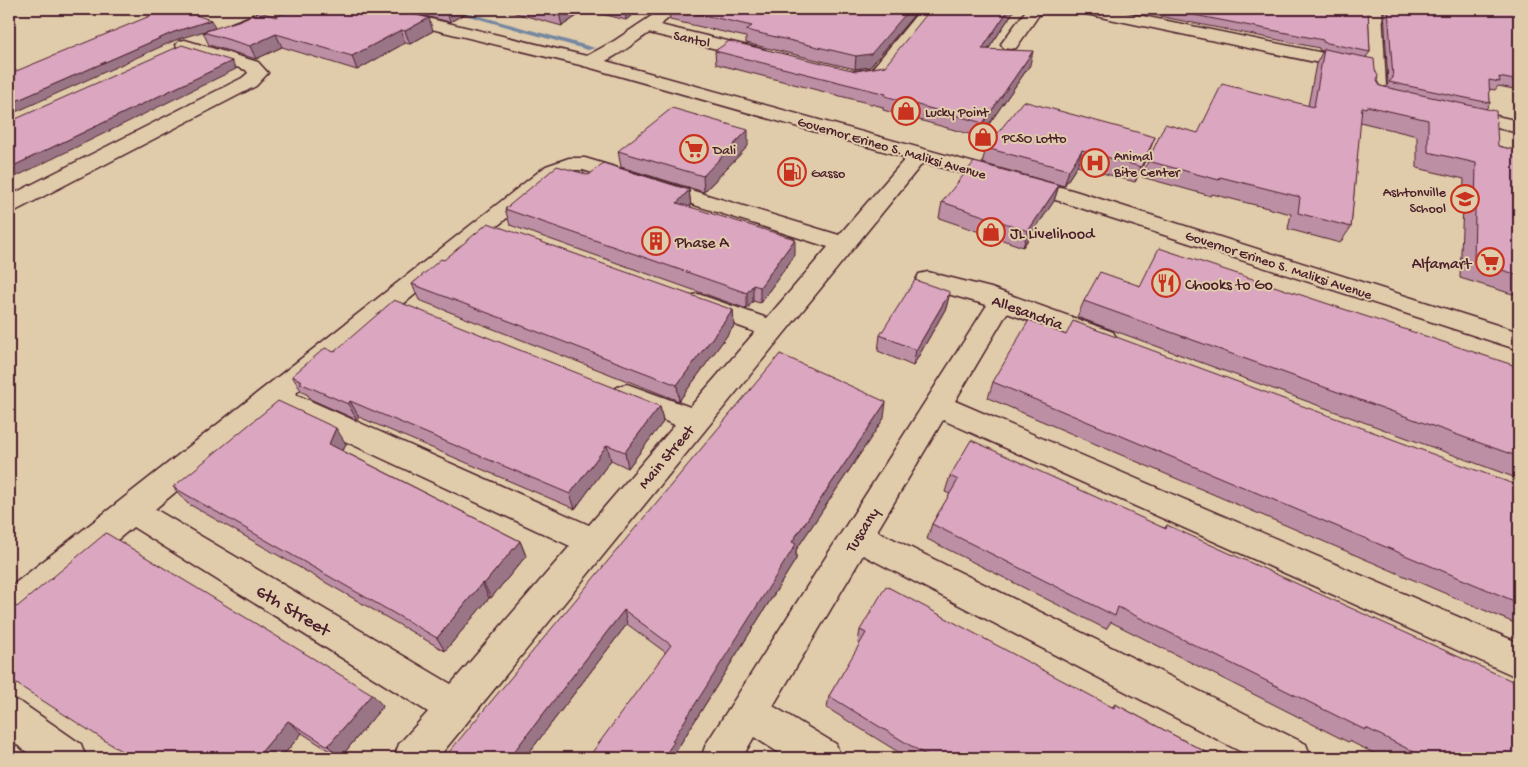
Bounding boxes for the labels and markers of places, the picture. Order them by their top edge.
shop icon: Lucky Point [891,96,921,126]
place label: Lucky Point [925,105,990,122]
shop icon: PCSO Lotto [968,122,998,152]
place label: PCSO Lotto [1001,131,1067,148]
supermarket icon: Dali [679,134,709,164]
place label: Dali [712,143,736,160]
hospital icon: Animal Bite Center [1080,148,1110,178]
place label: Animal Bite Center [1113,149,1181,182]
fuel station icon: Gasso [777,157,807,187]
place label: Gasso [811,166,845,183]
school or university icon: Ashtonville School [1450,184,1480,214]
place label: Ashtonville School [1383,185,1447,218]
shop icon: JL Livelihood [976,217,1006,247]
building icon: Phase A [641,226,671,256]
place label: JL Livelihood [1010,226,1096,245]
place label: Phase A [674,235,730,254]
supermarket icon: Alfamart [1475,247,1505,277]
place label: Alfamart [1412,256,1472,275]
restaurant icon: Chooks to Go [1151,268,1181,298]
place label: Chooks to Go [1185,277,1273,296]

